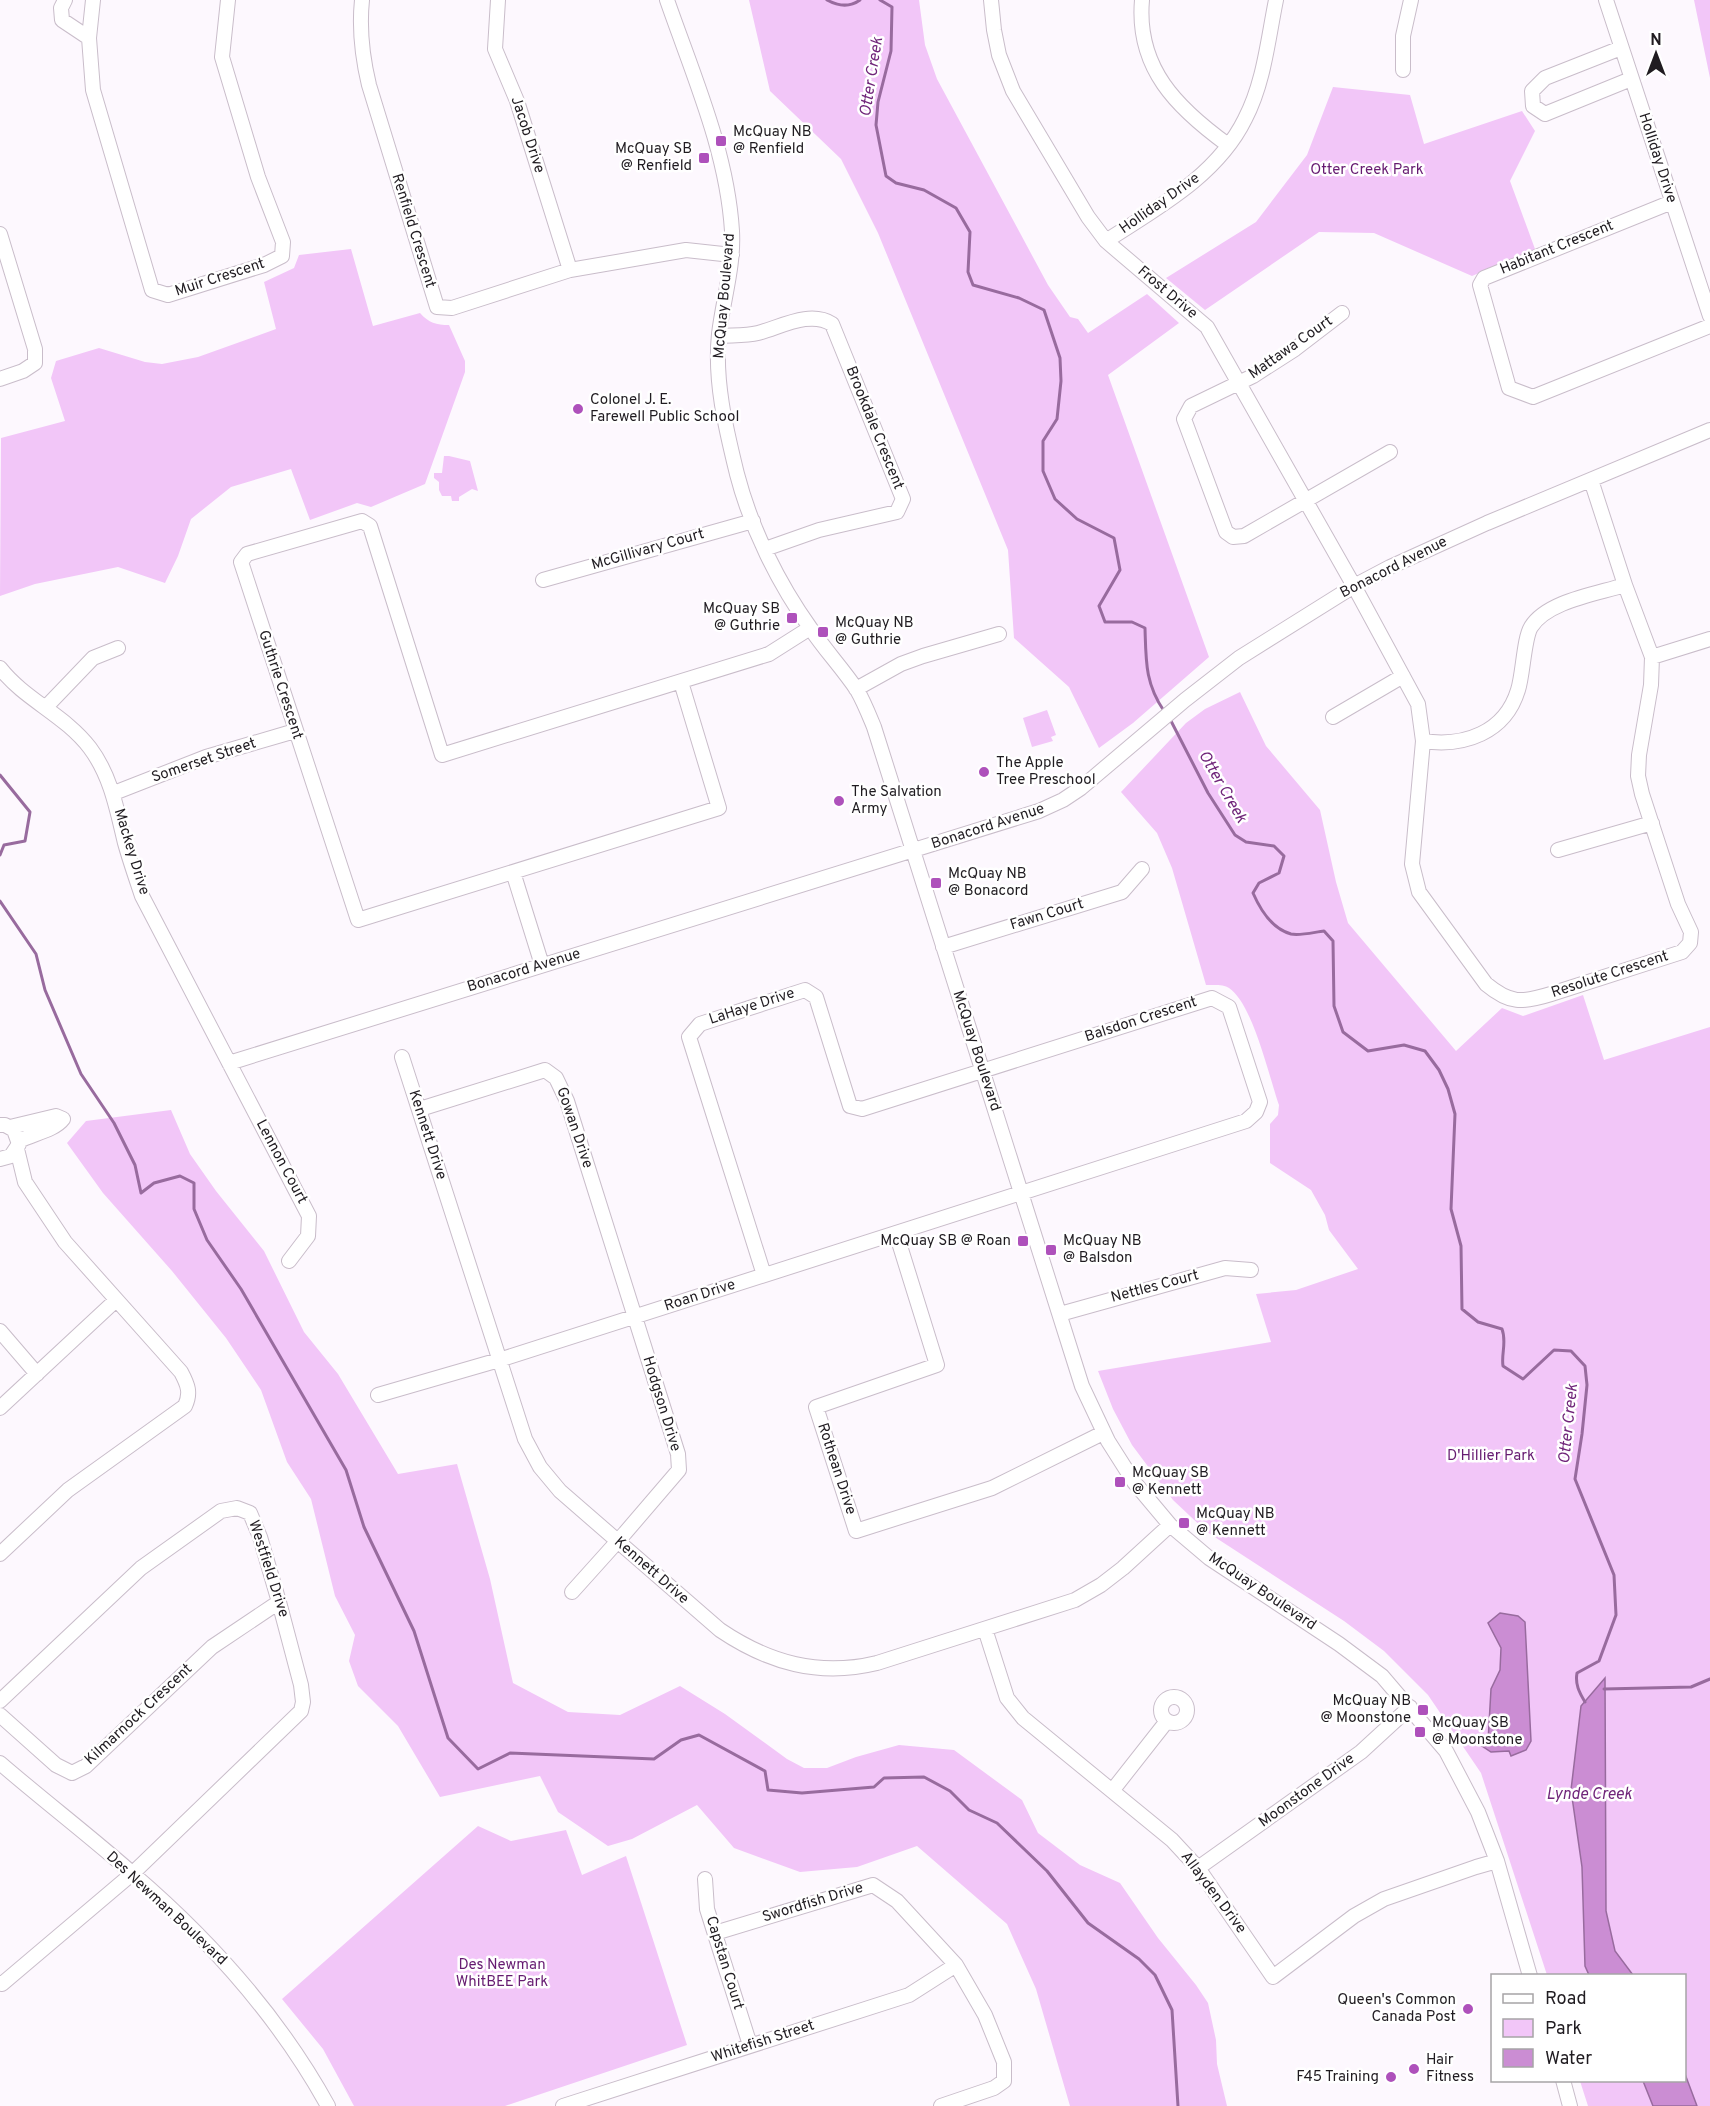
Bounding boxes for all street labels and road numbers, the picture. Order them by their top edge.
street label: Jacob Drive [506,94,548,176]
street label: Holliday Drive [1633,110,1681,206]
street label: Holliday Drive [1116,169,1204,239]
street label: Renfield Crescent [387,171,439,291]
street label: Habitant Crescent [1497,217,1617,279]
street label: McQuay Boulevard [710,232,740,360]
street label: Muir Crescent [173,255,267,301]
street label: Frost Drive [1133,262,1201,324]
street label: Mattawa Court [1245,312,1337,384]
street label: Brookdale Crescent [841,364,907,492]
street label: McGillivary Court [589,525,707,575]
street label: Bonacord Avenue [1337,533,1451,603]
street label: Guthrie Crescent [253,628,307,742]
street label: Somerset Street [149,734,259,788]
street label: Bonacord Avenue [929,800,1047,854]
street label: Mackey Drive [109,806,153,898]
street label: Fawn Court [1008,895,1086,935]
street label: Bonacord Avenue [465,945,583,997]
street label: Resolute Crescent [1549,947,1671,1003]
street label: LaHaye Drive [707,984,797,1030]
street label: McQuay Boulevard [947,988,1005,1114]
street label: Balsdon Crescent [1082,993,1200,1047]
street label: Gowan Drive [551,1085,597,1171]
street label: Kennett Drive [404,1088,450,1182]
street label: Lennon Court [251,1117,311,1207]
street label: Nettles Court [1109,1266,1201,1308]
street label: Roan Drive [662,1276,738,1316]
street label: Hodgson Drive [637,1354,685,1454]
street label: Rothean Drive [812,1421,860,1517]
street label: Westfield Drive [243,1518,293,1620]
street label: Kennett Drive [610,1533,692,1609]
street label: McQuay Boulevard [1204,1549,1320,1635]
street label: Kilmarnock Crescent [81,1660,197,1770]
street label: Moonstone Drive [1255,1750,1359,1832]
street label: Des Newman Boulevard [102,1848,230,1970]
street label: Allayden Drive [1176,1848,1250,1938]
street label: Swordfish Drive [760,1879,866,1927]
street label: Capstan Court [701,1914,747,2012]
street label: Whitefish Street [709,2016,817,2068]

